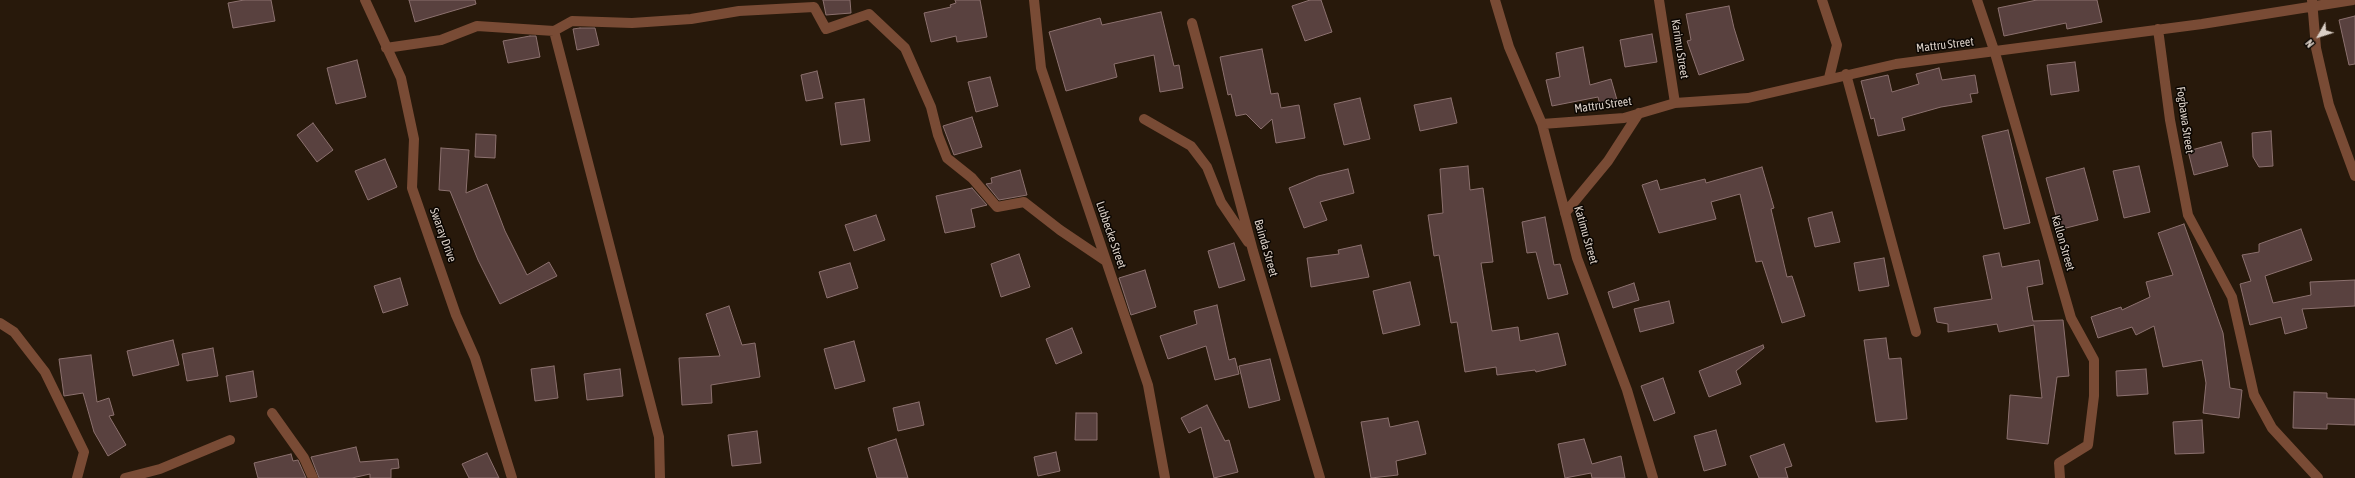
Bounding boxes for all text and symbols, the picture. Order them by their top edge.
north arrow [2299,16,2339,56]
street label: Karimu Street [1668,18,1692,80]
street label: Mattru Street [1915,34,1975,56]
text: N [2303,37,2316,50]
street label: Fogbawa Street [2173,86,2197,154]
street label: Mattru Street [1573,94,1633,116]
street label: Lubbecke Street [1093,200,1129,270]
street label: Katimu Street [1571,204,1601,266]
street label: Swaray Drive [427,206,459,264]
street label: Kallon Street [2048,214,2078,272]
street label: Bainda Street [1251,218,1281,278]

